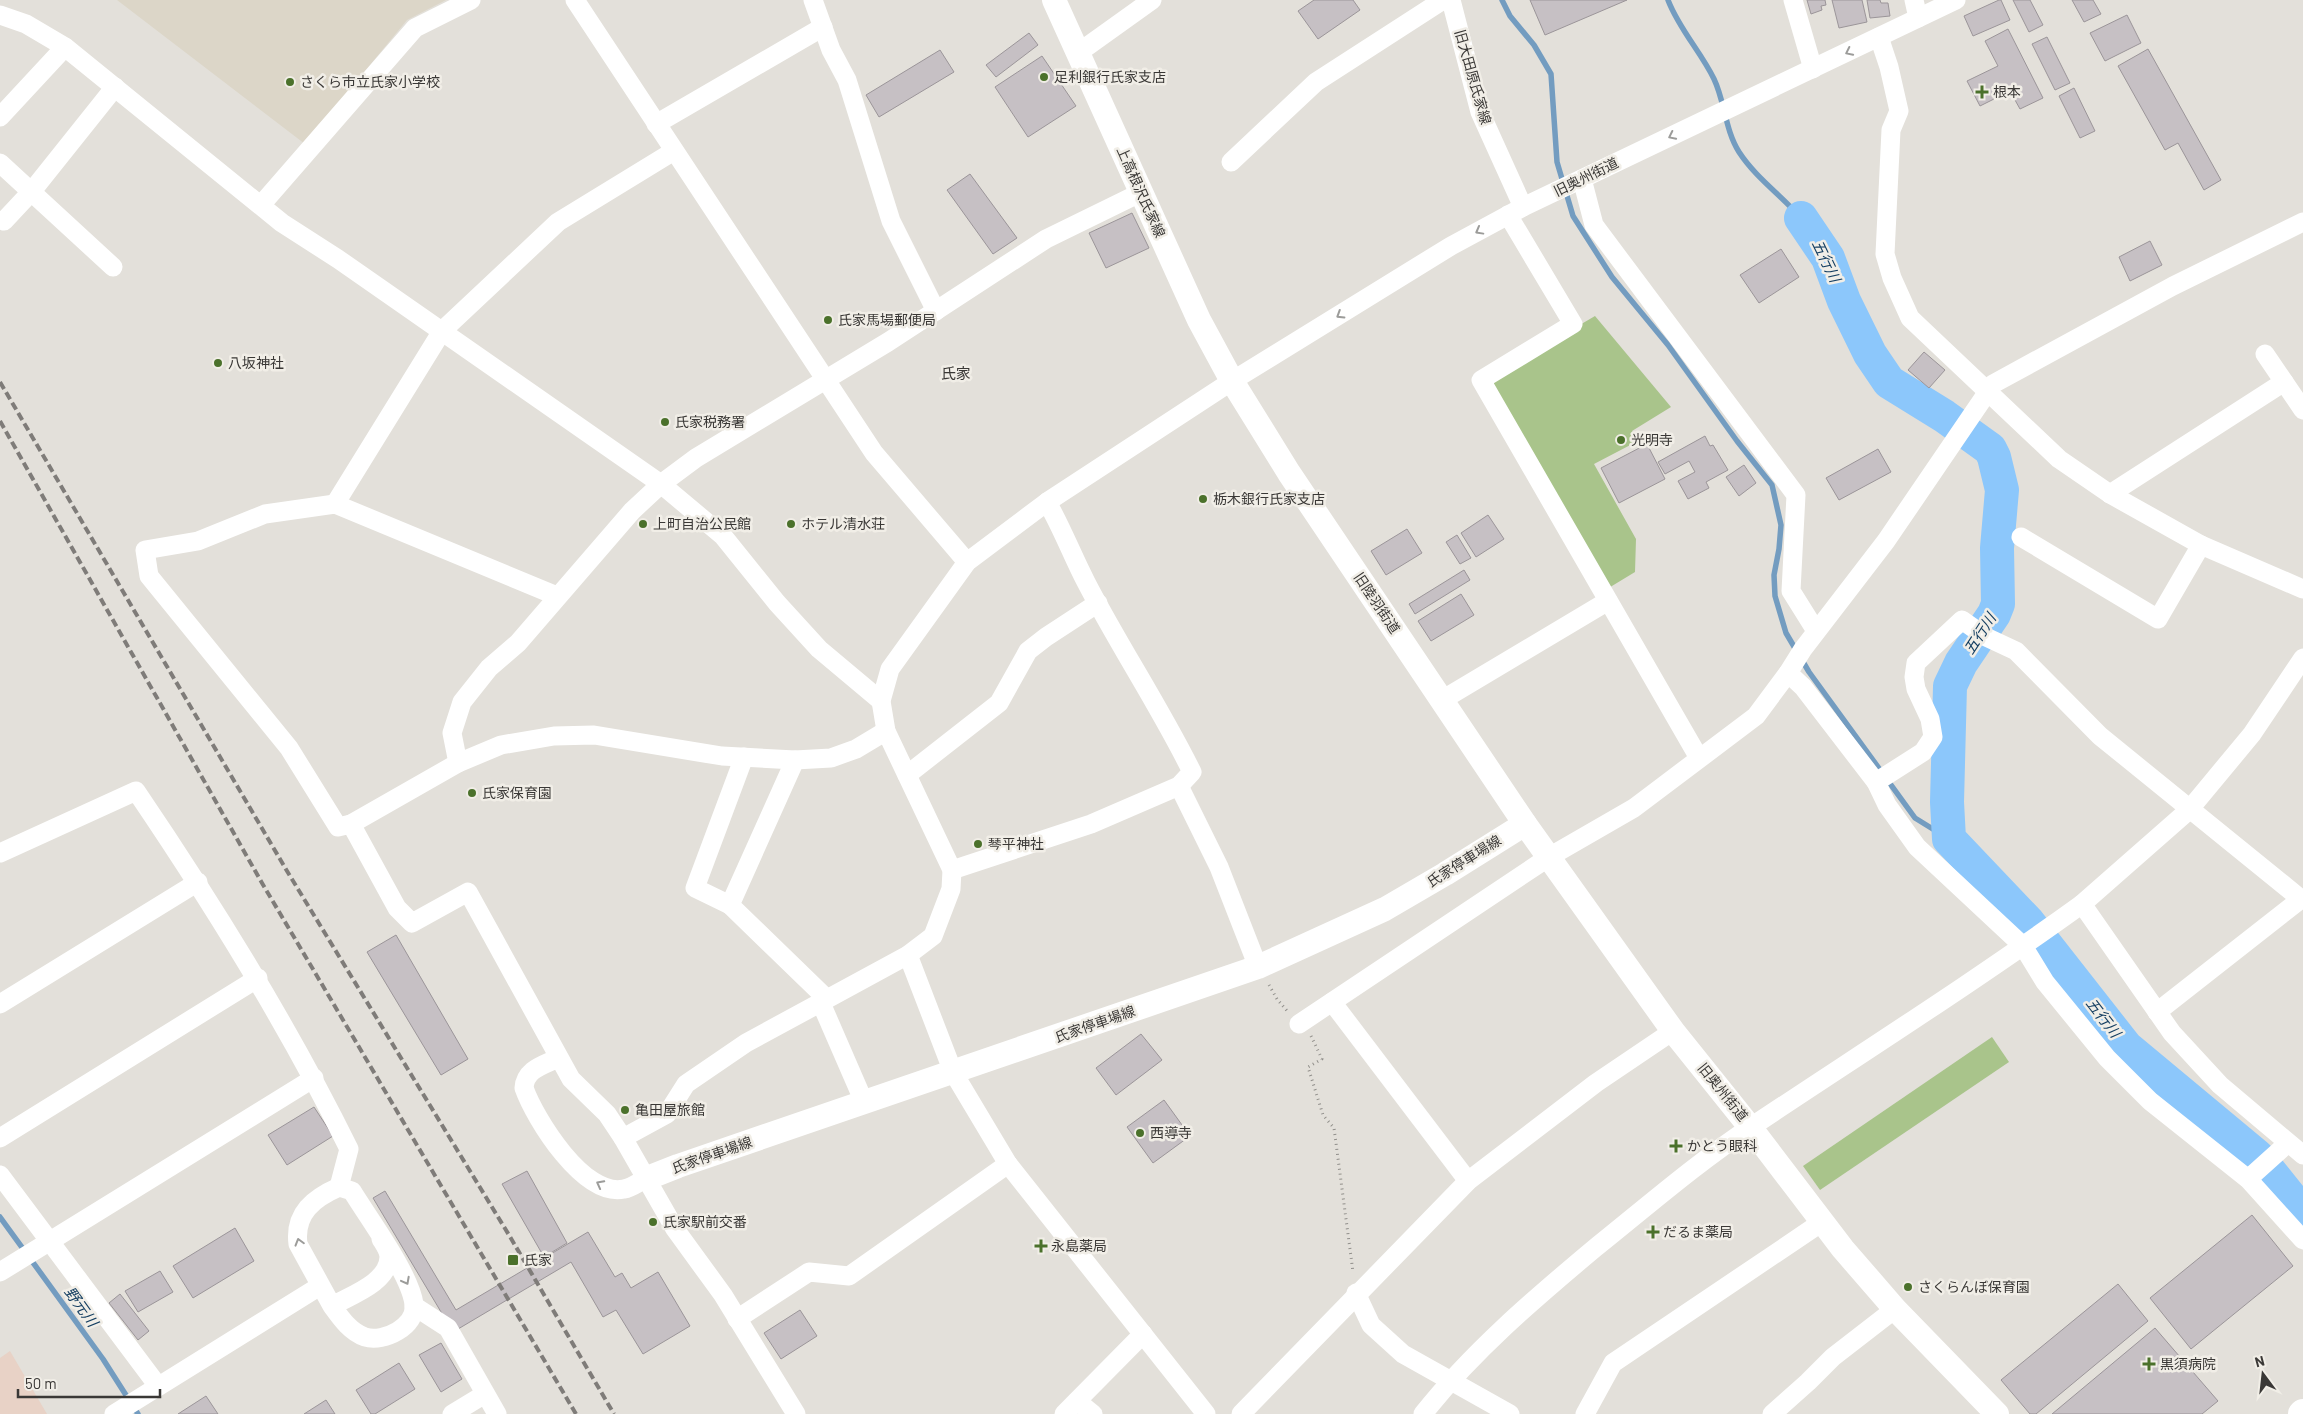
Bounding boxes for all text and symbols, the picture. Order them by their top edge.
street label: 旧大田原氏家線 [1452,27,1495,126]
one-way arrow [1845,45,1854,56]
place label: 足利銀行氏家支店 [1054,68,1166,85]
marker: 足利銀行氏家支店 [1038,71,1050,83]
place label: さくら市立氏家小学校 [300,73,440,90]
marker: さくら市立氏家小学校 [284,76,296,88]
place label: 根本 [1993,83,2021,100]
marker: 根本 [1975,85,1989,99]
one-way arrow [1668,130,1677,140]
street label: 上高根沢氏家線 [1114,144,1169,240]
street label: 旧奥州街道 [1551,154,1621,200]
one-way arrow [1475,225,1484,235]
water label: 五行川 [1809,236,1846,287]
one-way arrow [1336,308,1345,318]
place label: 氏家馬場郵便局 [838,311,936,328]
marker: 氏家馬場郵便局 [822,314,834,326]
place label: 八坂神社 [228,354,284,371]
marker: 八坂神社 [212,357,224,369]
district label: 氏家 [941,364,971,382]
place label: 氏家税務署 [675,413,745,430]
marker: 氏家税務署 [659,416,671,428]
place label: 光明寺 [1631,431,1673,448]
marker: 光明寺 [1615,434,1627,446]
place label: 栃木銀行氏家支店 [1213,490,1325,507]
marker: 栃木銀行氏家支店 [1197,493,1209,505]
place label: 上町自治公民館 [653,515,751,532]
place label: ホテル清水荘 [801,515,885,532]
marker: 上町自治公民館 [637,518,649,530]
marker: ホテル清水荘 [785,518,797,530]
street label: 旧陸羽街道 [1351,569,1404,636]
water label: 五行川 [1959,608,2000,657]
place label: 氏家保育園 [482,784,552,801]
marker: 氏家保育園 [466,787,478,799]
street label: 氏家停車場線 [1424,831,1504,890]
place label: 琴平神社 [988,835,1044,852]
marker: 琴平神社 [972,838,984,850]
water label: 五行川 [2083,994,2126,1042]
street label: 氏家停車場線 [1052,1002,1137,1045]
street label: 旧奥州街道 [1695,1059,1752,1124]
place label: 亀田屋旅館 [635,1101,705,1118]
marker: 亀田屋旅館 [619,1104,631,1116]
place label: 西導寺 [1150,1124,1192,1141]
marker: 西導寺 [1134,1127,1146,1139]
street label: 氏家停車場線 [669,1133,754,1176]
place label: かとう眼科 [1687,1137,1757,1154]
marker: かとう眼科 [1669,1139,1683,1153]
one-way arrow [596,1180,605,1190]
place label: 氏家駅前交番 [663,1213,747,1230]
marker: 氏家駅前交番 [647,1216,659,1228]
place label: だるま薬局 [1663,1223,1733,1240]
marker: だるま薬局 [1647,1226,1659,1238]
place label: 永島薬局 [1051,1237,1107,1254]
one-way arrow [295,1238,305,1246]
marker: 永島薬局 [1035,1240,1047,1252]
place label: 氏家 [524,1251,552,1268]
marker: 氏家 [506,1253,520,1267]
one-way arrow [400,1276,410,1285]
place label: さくらんぼ保育園 [1918,1278,2030,1295]
marker: さくらんぼ保育園 [1902,1281,1914,1293]
water label: 野元川 [61,1283,103,1332]
north arrow [2238,1349,2288,1399]
text: N [2253,1352,2266,1370]
place label: 黒須病院 [2160,1355,2216,1372]
marker: 黒須病院 [2142,1357,2156,1371]
scale bar [18,1366,160,1398]
text: 50 m [25,1374,57,1392]

